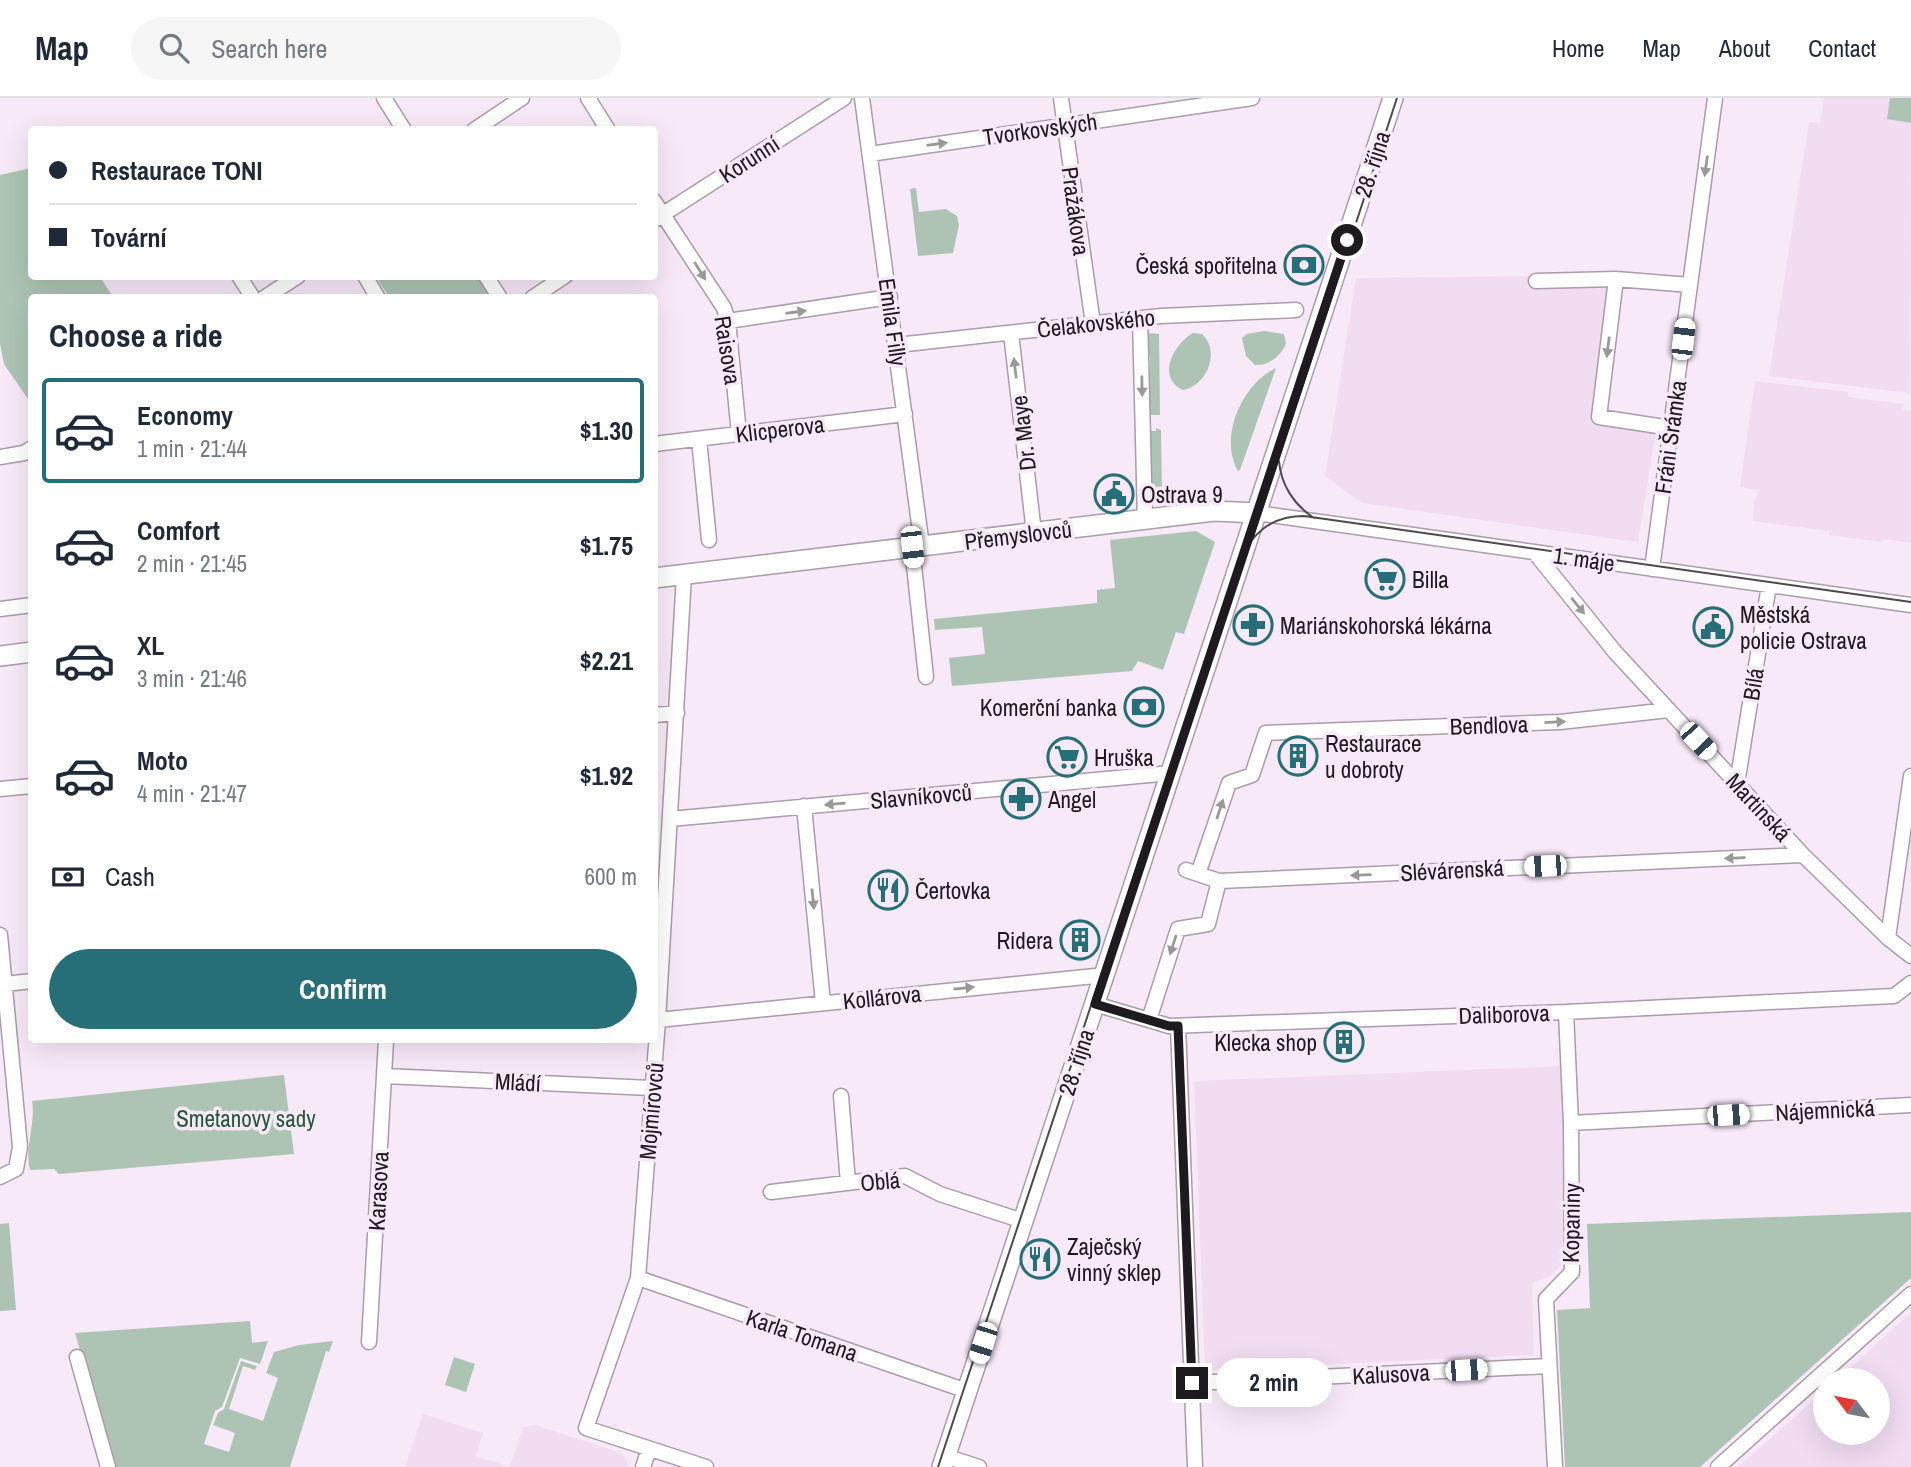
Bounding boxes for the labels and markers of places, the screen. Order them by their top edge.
bank icon: Česká spořitelna [1283,244,1325,286]
place label: Česká spořitelna [1135,250,1277,281]
public building icon: Ostrava 9 [1093,473,1135,515]
place label: Ostrava 9 [1141,479,1223,510]
supermarket icon: Billa [1364,558,1406,600]
place label: Billa [1412,564,1449,595]
place label: Městská policie Ostrava [1740,599,1867,656]
pharmacy icon: Mariánskohorská lékárna [1232,604,1274,646]
public building icon: Městská policie Ostrava [1692,606,1734,648]
place label: Mariánskohorská lékárna [1280,610,1492,641]
bank icon: Komerční banka [1123,686,1165,728]
place label: Komerční banka [980,692,1118,723]
place label: Restaurace u dobroty [1325,728,1421,785]
building icon: Restaurace u dobroty [1277,735,1319,777]
supermarket icon: Hruška [1046,736,1088,778]
place label: Hruška [1094,742,1154,773]
pharmacy icon: Angel [1000,778,1042,820]
place label: Angel [1047,784,1096,815]
restaurant icon: Čertovka [867,869,909,911]
place label: Čertovka [915,875,991,906]
building icon: Ridera [1059,919,1101,961]
place label: Ridera [996,925,1054,956]
building icon: Klecka shop [1323,1021,1365,1063]
place label: Klecka shop [1214,1027,1317,1058]
place label: Zaječský vinný sklep [1067,1231,1161,1288]
restaurant icon: Zaječský vinný sklep [1019,1238,1061,1280]

